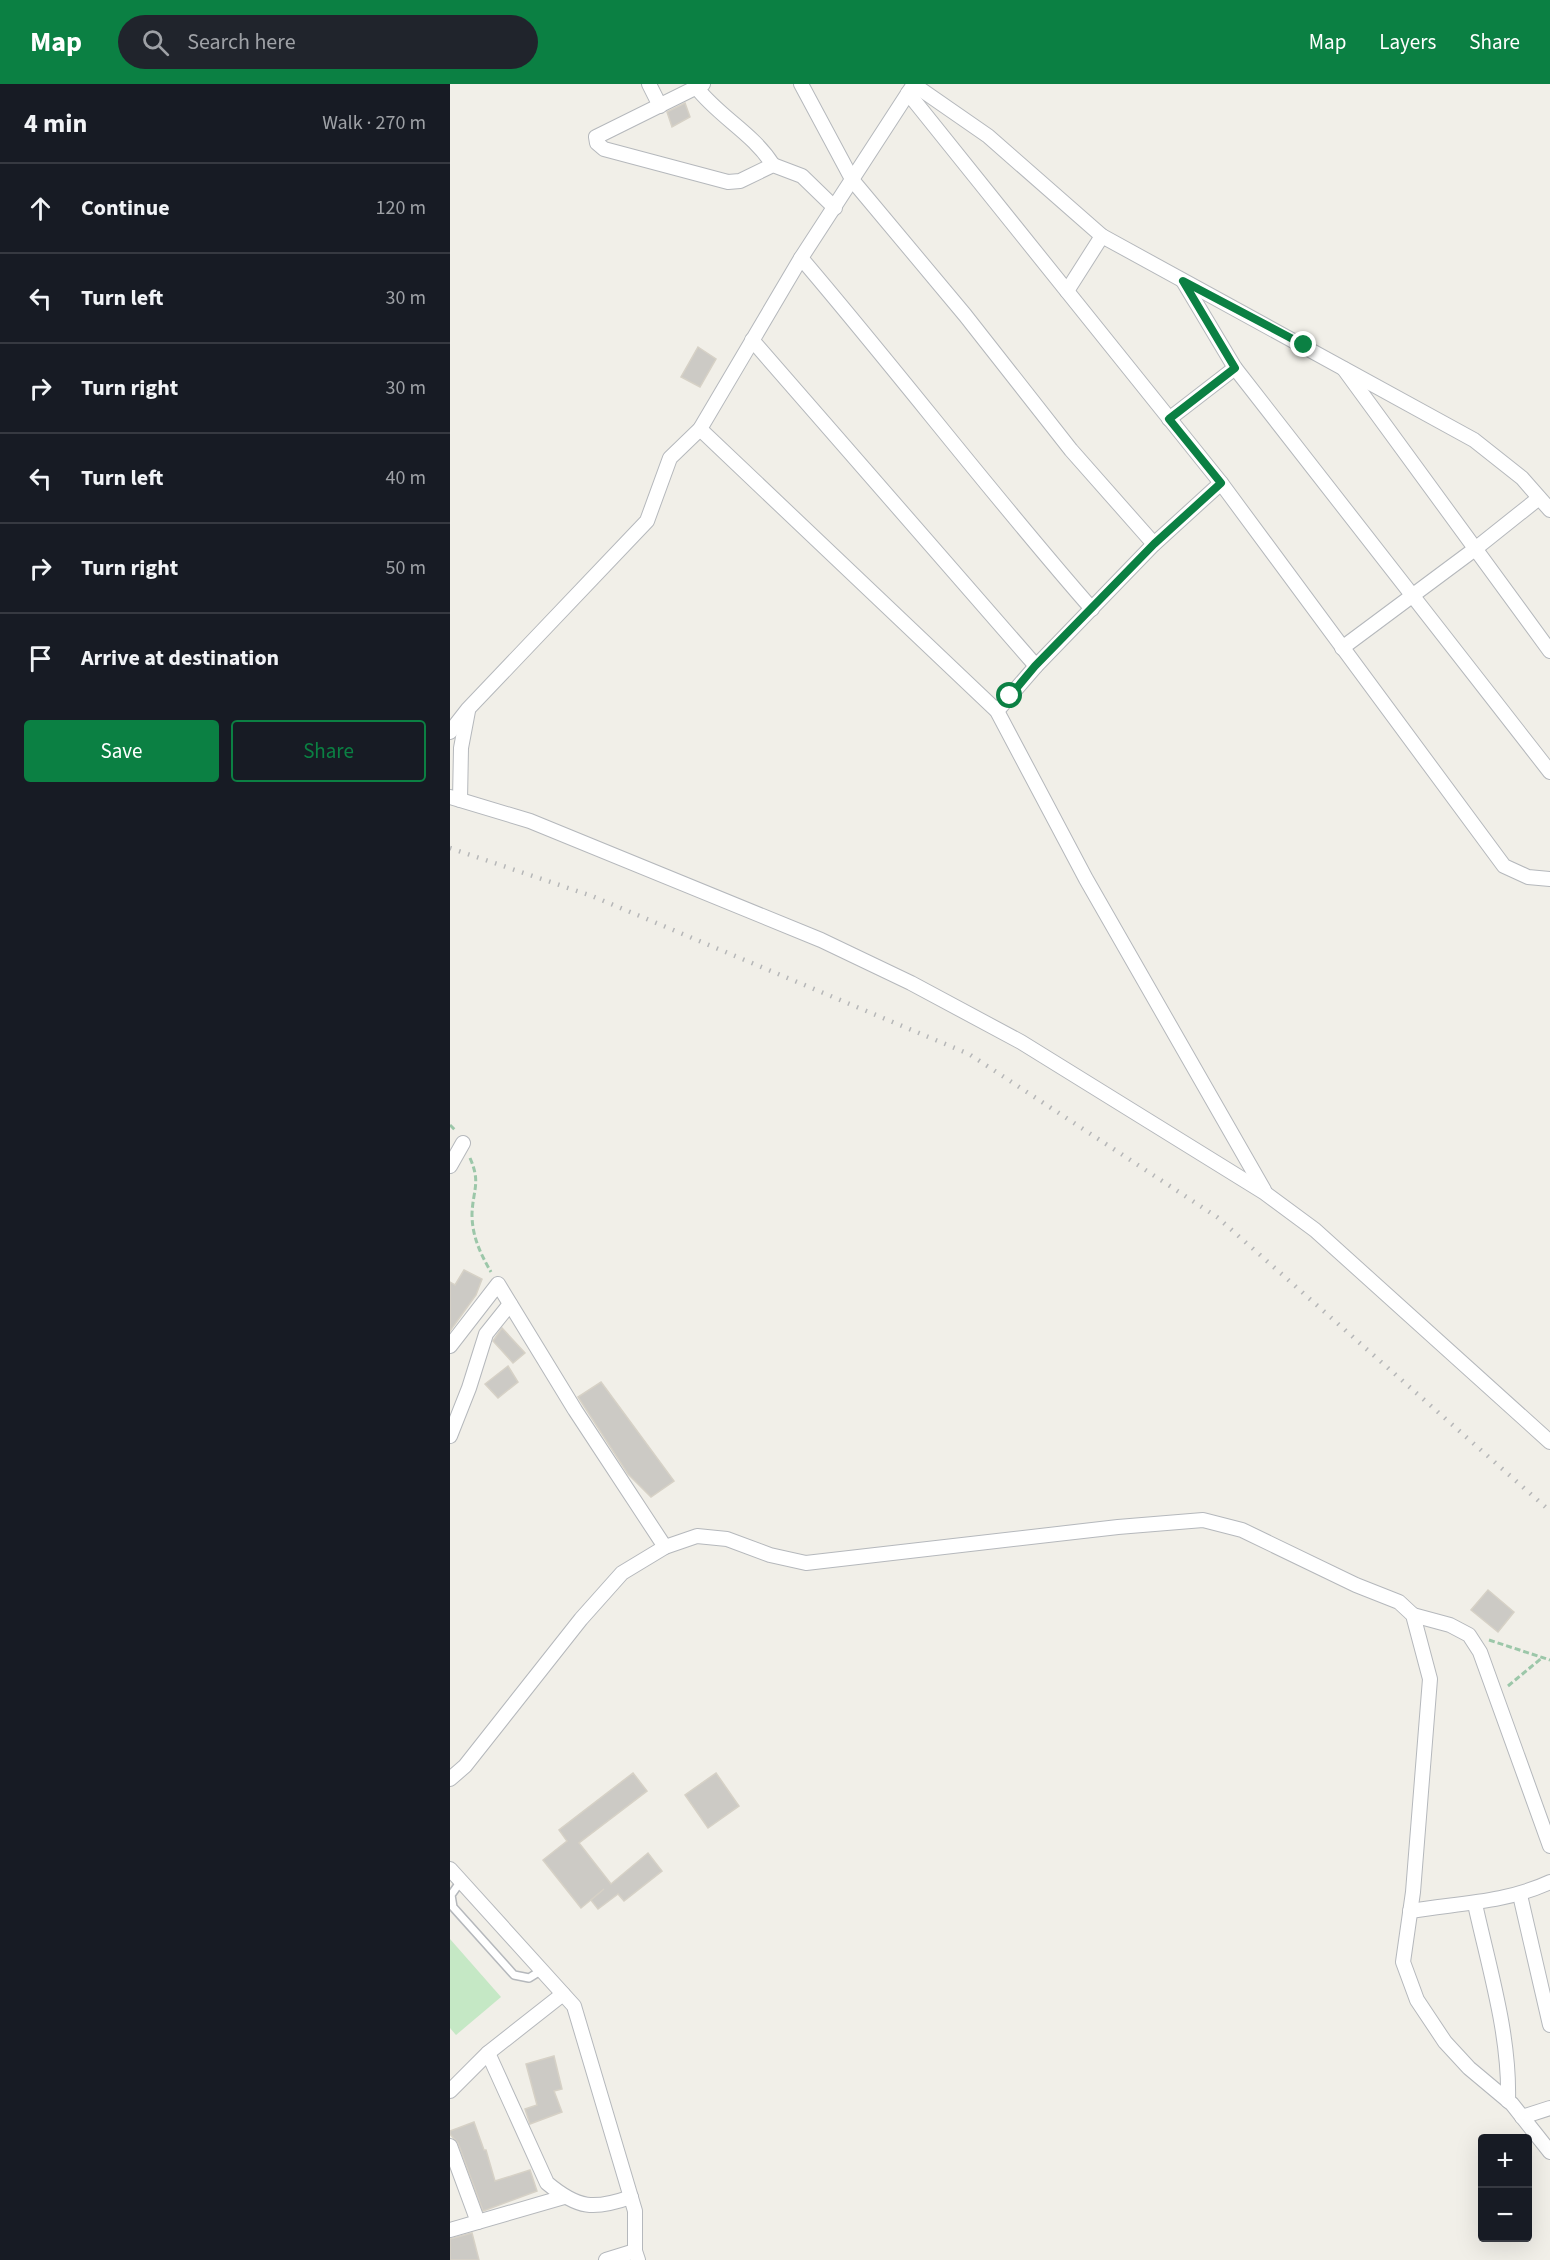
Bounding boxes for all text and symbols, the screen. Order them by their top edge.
search box [118,15,538,69]
text: Map [30,22,82,62]
icon: search [139,26,172,59]
text: Search here [187,26,296,58]
text: Map [1309,27,1346,57]
text: Layers [1379,27,1436,57]
text: Share [1469,27,1520,57]
text: 4 min [24,105,87,142]
text: Walk · 270 m [322,109,426,137]
icon: ahead [24,192,57,225]
text: Continue [81,192,170,224]
text: 120 m [376,194,426,222]
icon: left [24,282,57,315]
text: Turn left [81,282,163,314]
text: 30 m [386,284,426,312]
route end [1290,331,1316,357]
icon: right [24,372,57,405]
text: Turn right [81,372,178,404]
text: 30 m [386,374,426,402]
icon: left [24,462,57,495]
text: Turn left [81,462,163,494]
text: 40 m [386,464,426,492]
icon: right [24,552,57,585]
text: Turn right [81,552,178,584]
text: 50 m [386,554,426,582]
icon: arrive [24,642,57,675]
text: Arrive at destination [81,642,279,674]
route start [996,682,1022,708]
button: Save [24,720,219,782]
button: Share [231,720,426,782]
map controls [1478,2134,1532,2242]
button: + [1478,2134,1532,2188]
button: − [1478,2188,1532,2242]

